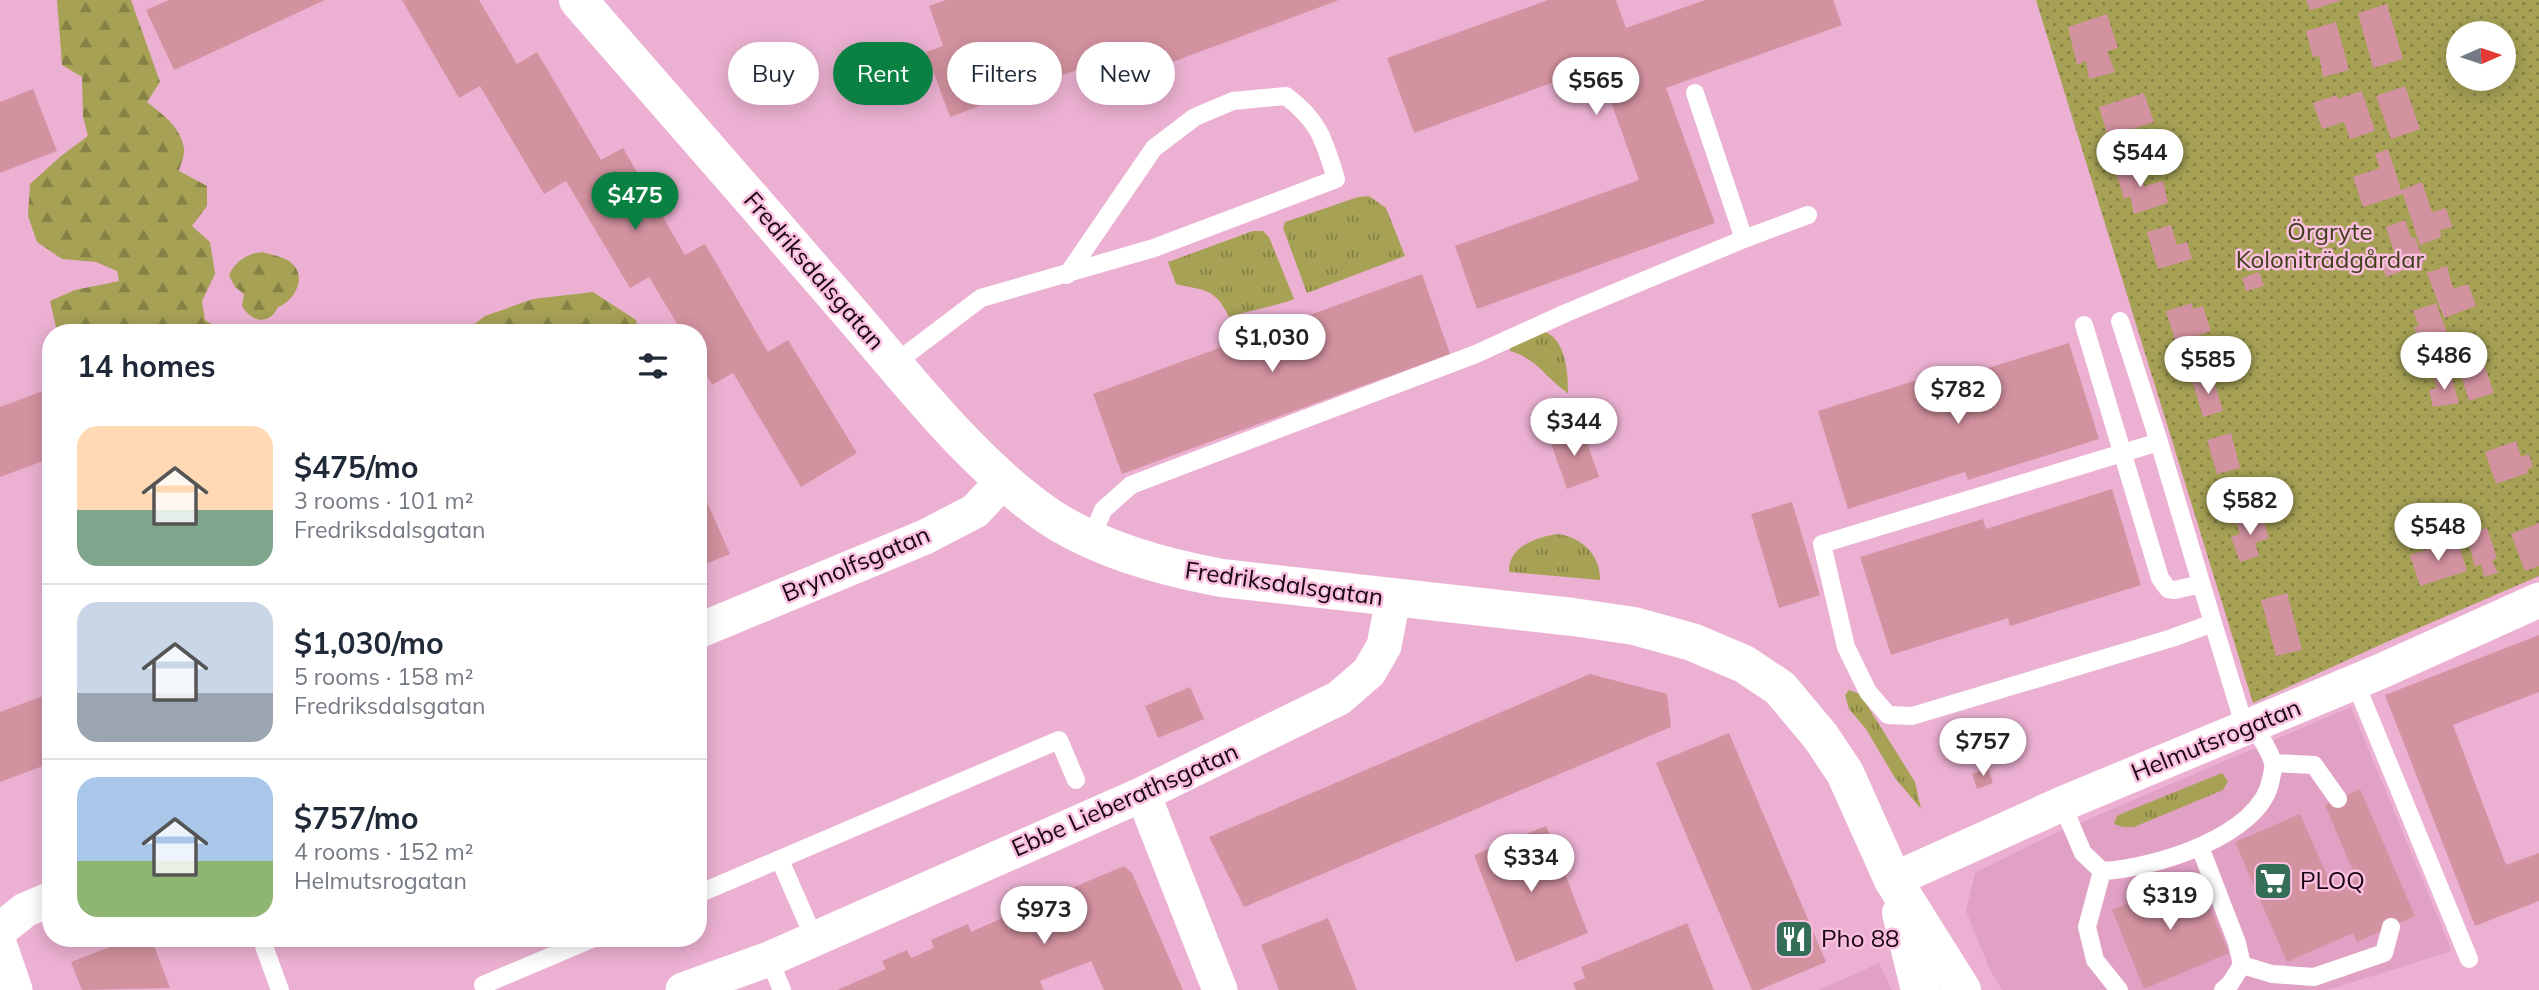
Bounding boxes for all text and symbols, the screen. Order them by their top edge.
north arrow [2446,21,2516,91]
map controls [2446,21,2516,91]
chip: Buy [728,42,819,105]
chip: Rent [833,42,933,105]
chip: Filters [947,42,1062,105]
chip: New [1076,42,1175,105]
pin: $565 [1555,58,1637,117]
text: $565 [1568,65,1624,94]
pin: $544 [2099,130,2181,189]
text: $544 [2112,137,2168,166]
pin: $475 [594,173,676,232]
text: $475 [607,180,663,209]
street label: Fredriksdalsgatan [738,185,892,356]
park label: Örgryte Koloniträdgårdar [2236,216,2425,274]
pin: $1,030 [1215,314,1329,374]
text: $1,030 [1235,322,1309,351]
pin: $486 [2403,332,2485,392]
pin: $585 [2167,336,2249,396]
text: $486 [2416,340,2472,369]
text: $585 [2180,344,2236,373]
text: 14 homes [77,347,216,385]
icon: filters [634,347,672,385]
pin: $782 [1917,366,1999,426]
text: $782 [1930,374,1986,403]
pin: $344 [1533,398,1615,458]
text: $344 [1546,406,1602,435]
text: $475/mo [294,448,418,486]
icon: home [133,454,217,538]
pin: $582 [2209,477,2291,537]
text: $582 [2222,485,2278,514]
text: 3 rooms · 101 m² [294,486,474,515]
pin: $548 [2397,504,2479,563]
text: $548 [2410,511,2466,540]
text: Fredriksdalsgatan [294,515,486,544]
street label: Brynolfsgatan [777,518,934,608]
street label: Fredriksdalsgatan [1183,554,1385,612]
text: $1,030/mo [294,624,444,662]
icon: home [133,630,217,714]
text: 5 rooms · 158 m² [294,662,474,691]
text: Fredriksdalsgatan [294,691,486,720]
street label: Helmutsrogatan [2126,691,2305,787]
pin: $757 [1942,718,2024,778]
text: $757 [1955,726,2011,755]
street label: Ebbe Lieberathsgatan [1007,736,1242,863]
text: $757/mo [294,799,418,837]
icon: home [133,805,217,889]
pin: $334 [1490,834,1572,894]
text: 4 rooms · 152 m² [294,837,474,866]
text: $334 [1503,842,1559,871]
supermarket icon: PLOQ [2252,860,2294,902]
place label: PLOQ [2300,865,2365,895]
text: Helmutsrogatan [294,866,467,895]
pin: $319 [2129,872,2211,932]
text: $319 [2142,880,2198,909]
pin: $973 [1003,886,1085,946]
text: $973 [1016,894,1072,923]
restaurant icon: Pho 88 [1773,918,1815,960]
place label: Pho 88 [1821,923,1899,953]

